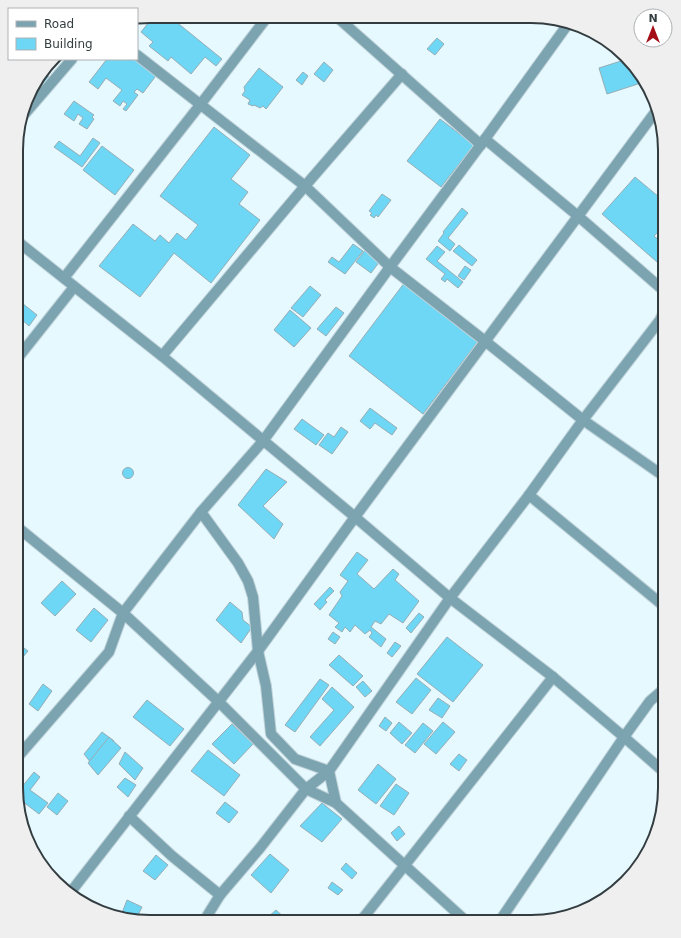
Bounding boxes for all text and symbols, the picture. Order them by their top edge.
legend [8,8,138,60]
north arrow [633,8,673,48]
text: N [648,12,658,25]
text: Road [44,17,74,31]
text: Building [44,37,93,51]

